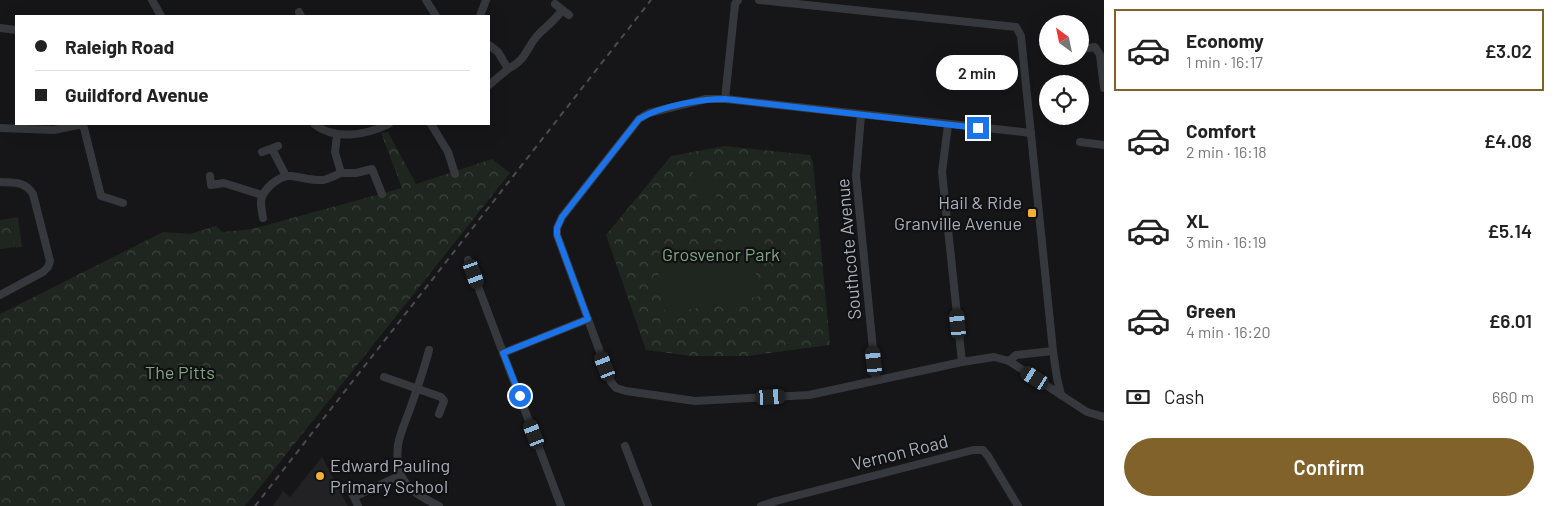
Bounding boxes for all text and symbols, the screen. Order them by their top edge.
north arrow [1039,15,1089,65]
map controls [1039,15,1089,125]
icon: car [1126,28,1171,73]
text: Economy [1186,29,1264,52]
text: Raleigh Road [65,35,174,58]
text: £3.02 [1484,39,1532,62]
text: 1 min · 16:17 [1186,52,1263,71]
callout: 2 min [937,56,1019,90]
text: 2 min [958,63,996,82]
button: locate [1039,75,1089,125]
text: Guildford Avenue [65,83,209,106]
route end [967,117,989,139]
icon: car [1126,118,1171,163]
text: Comfort [1186,119,1256,142]
text: £4.08 [1484,129,1532,152]
text: 2 min · 16:18 [1186,142,1267,161]
street label: Southcote Avenue [831,177,865,321]
place label: Hail & Ride Granville Avenue [894,191,1022,234]
marker: Hail & Ride Granville Avenue [1026,207,1038,219]
icon: car [1126,208,1171,253]
text: XL [1186,209,1209,232]
text: £5.14 [1487,219,1532,242]
text: 3 min · 16:19 [1186,232,1266,251]
park label: Grosvenor Park [662,243,780,265]
car [461,257,486,291]
icon: car [1126,298,1171,343]
text: Green [1186,299,1236,322]
car [948,308,967,340]
text: £6.01 [1489,309,1532,332]
text: 4 min · 16:20 [1186,322,1271,341]
car [864,345,883,377]
car [592,349,617,383]
park label: The Pitts [145,361,215,383]
car [1018,364,1051,392]
icon: cash [1124,383,1152,411]
route start [509,385,531,407]
text: Cash [1164,385,1205,408]
text: 660 m [1492,387,1534,406]
car [755,389,786,405]
car [521,417,546,451]
street label: Vernon Road [849,429,950,475]
button: Confirm [1124,438,1534,496]
place label: Edward Pauling Primary School [330,454,450,497]
marker: Edward Pauling Primary School [314,470,326,482]

